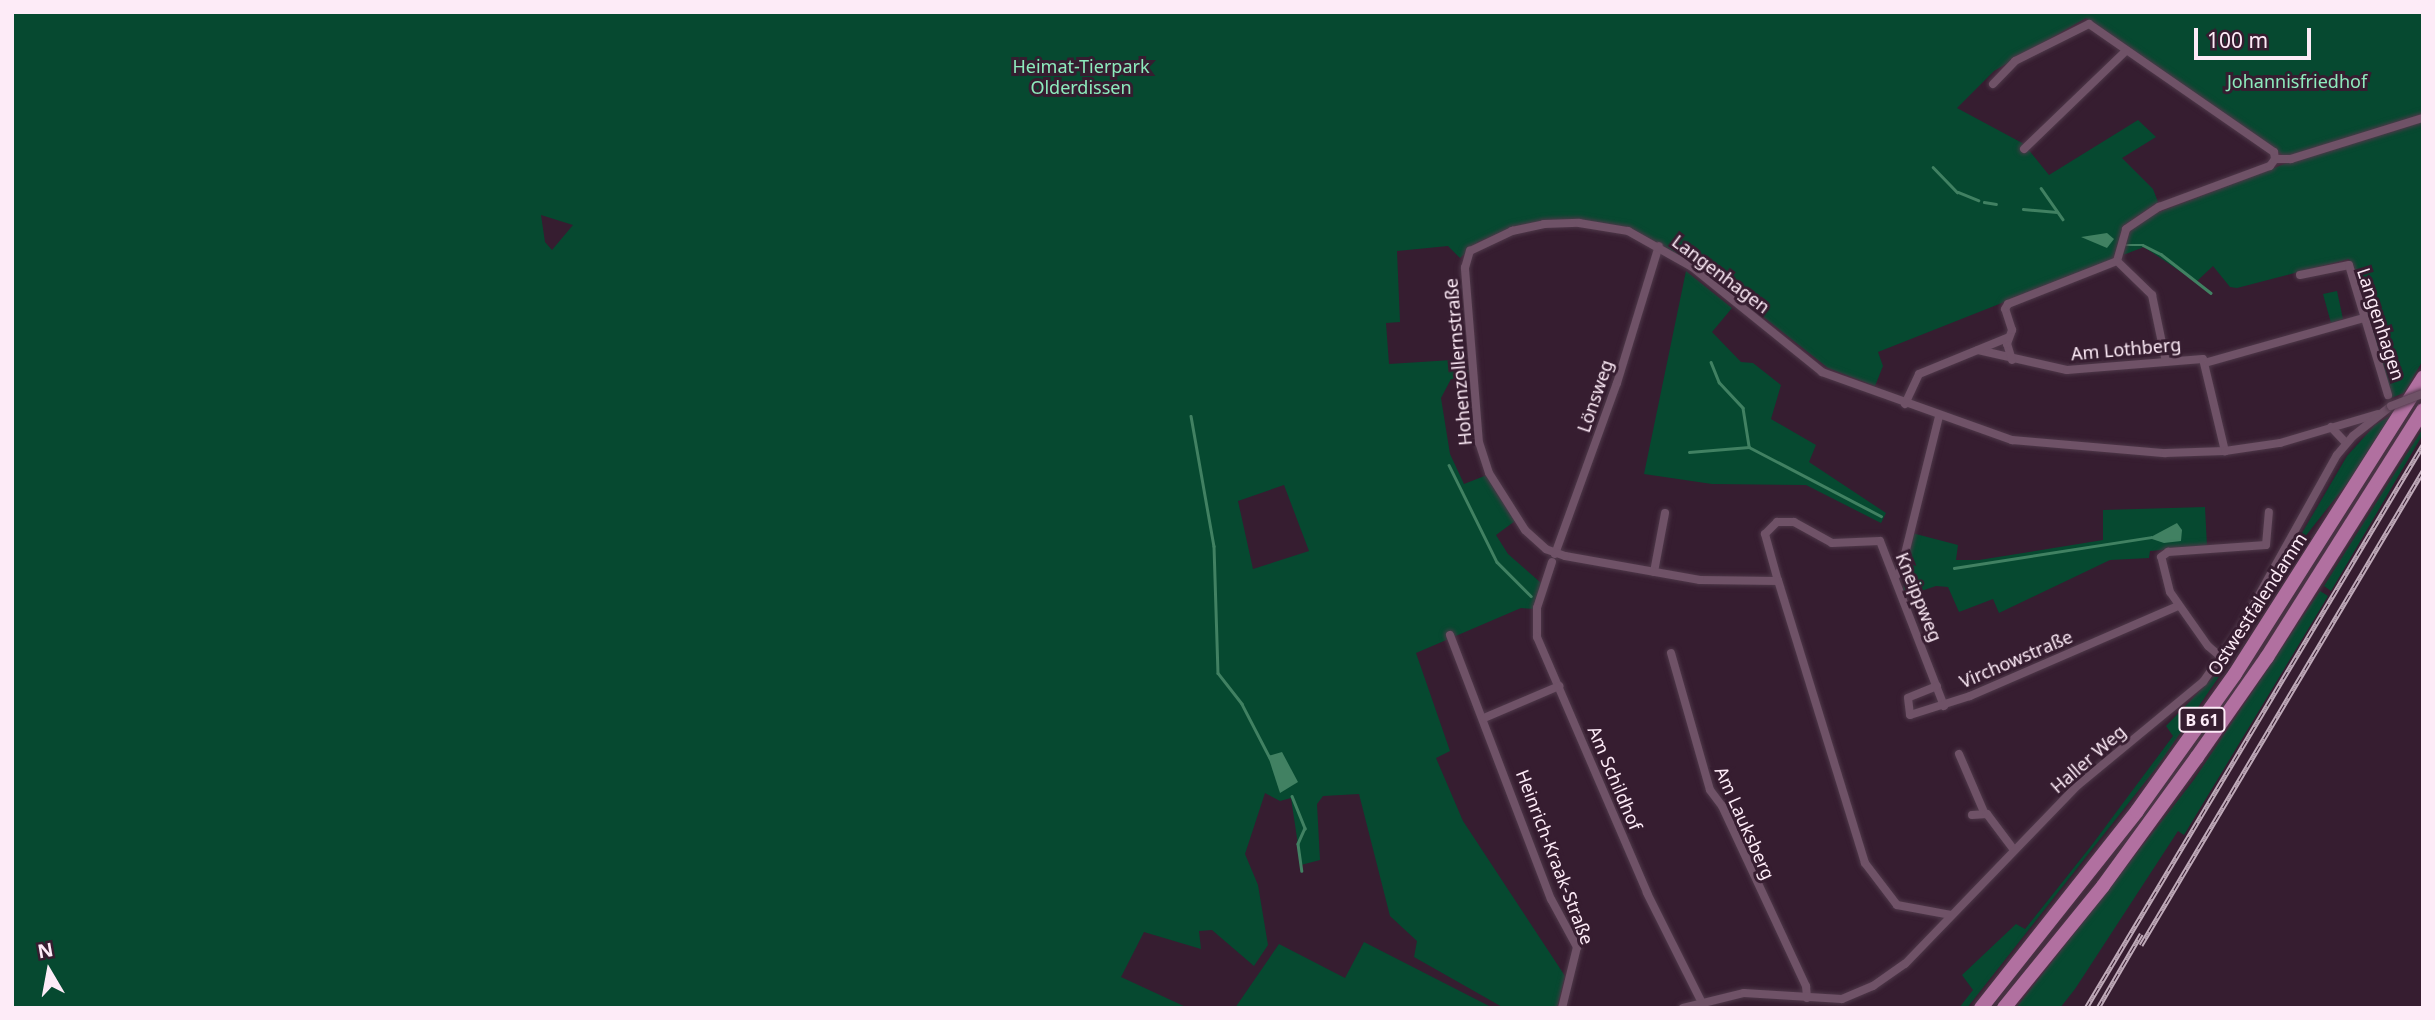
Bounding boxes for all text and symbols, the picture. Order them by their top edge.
scale bar [2197,14,2314,58]
text: 100 m [2207,26,2268,54]
park label: Heimat-Tierpark Olderdissen [1012,56,1150,98]
park label: Johannisfriedhof [2227,70,2367,92]
street label: Langenhagen [1668,230,1774,318]
street label: Langenhagen [2353,265,2409,383]
street label: Hohenzollernstraße [1440,277,1476,447]
street label: Am Lothberg [2070,333,2182,365]
street label: Lönsweg [1573,357,1617,435]
street label: Ostwestfalendamm [2203,529,2311,679]
street label: Kneippweg [1891,549,1947,645]
street label: Virchowstraße [1956,625,2076,693]
road number: B 61 [2178,708,2226,733]
street label: Haller Weg [2046,720,2130,798]
street label: Am Schildhof [1583,723,1647,833]
street label: Am Lauksberg [1710,763,1780,883]
street label: Heinrich-Kraak-Straße [1512,766,1598,948]
north arrow [14,936,84,1006]
text: N [35,936,55,964]

